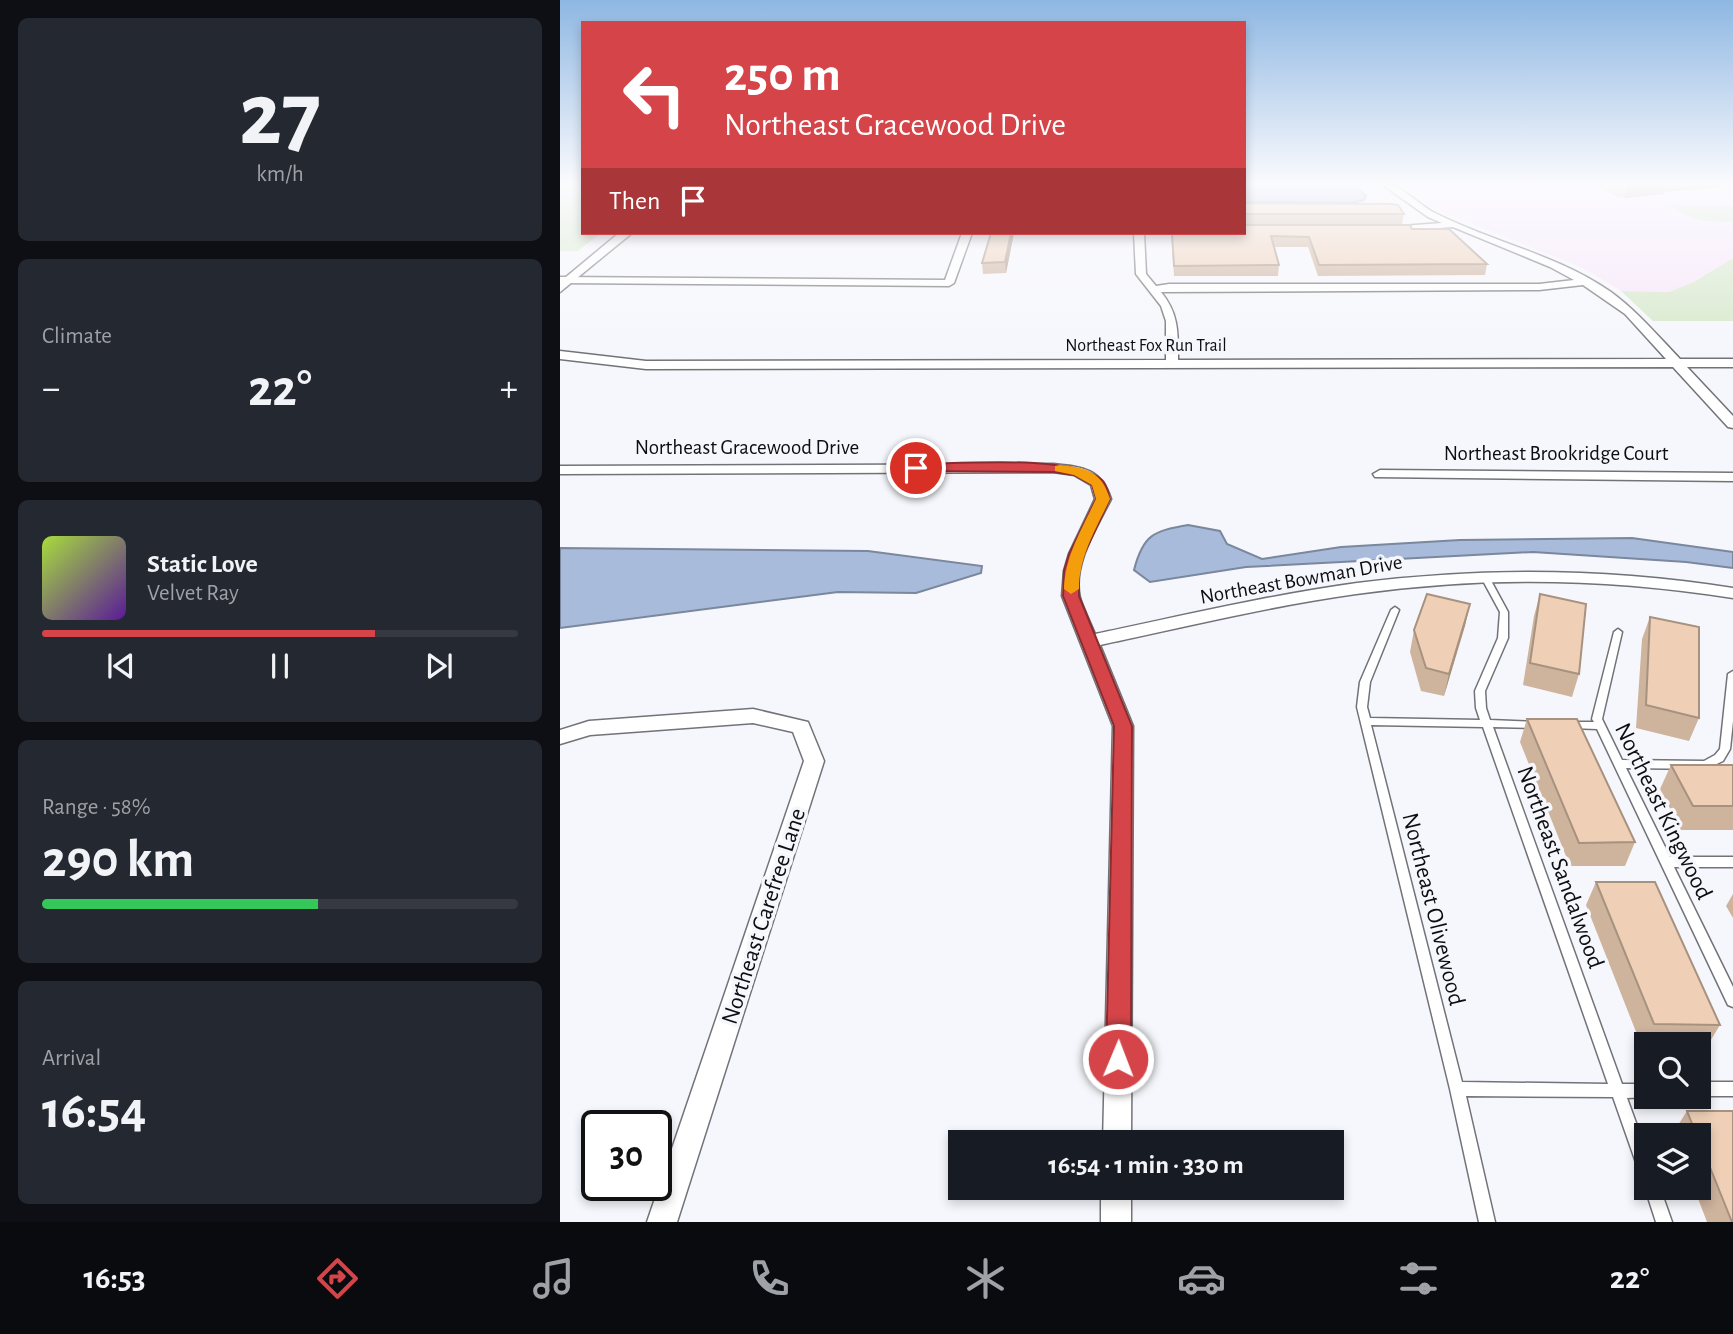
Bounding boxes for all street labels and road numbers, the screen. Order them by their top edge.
street label: Northeast Fox Run Trail [1065,337,1227,355]
street label: Northeast Gracewood Drive [635,437,859,458]
street label: Northeast Brookridge Court [1444,443,1669,464]
street label: Northeast Bowman Drive [1198,551,1404,608]
street label: Northeast Kingwood [1610,720,1716,903]
street label: Northeast Sandalwood [1512,763,1608,972]
street label: Northeast Carefree Lane [718,805,810,1027]
street label: Northeast Olivewood [1397,810,1469,1008]

